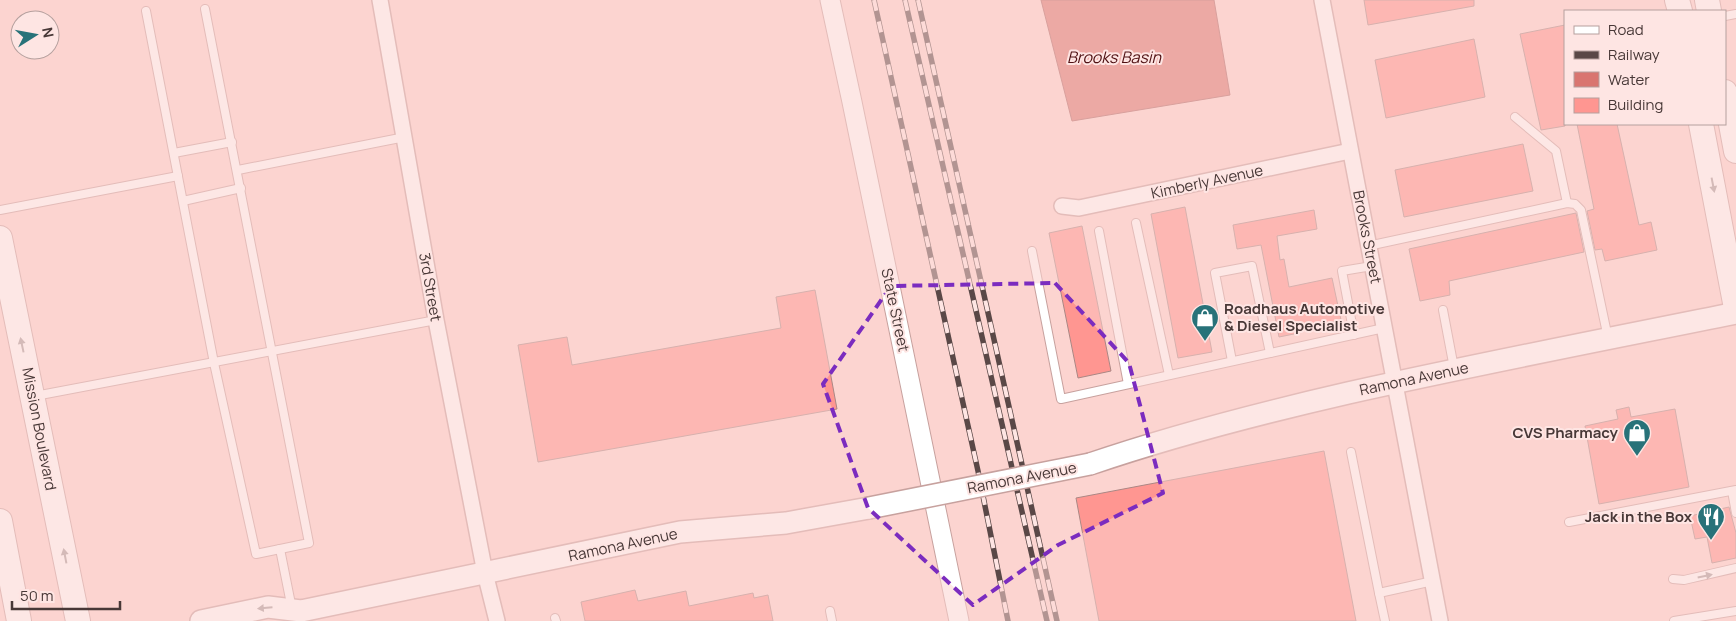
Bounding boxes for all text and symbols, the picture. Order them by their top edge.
north arrow [10,10,60,60]
legend [1564,10,1726,125]
text: Road [1608,19,1644,40]
text: N [38,26,59,39]
text: Railway [1608,44,1660,65]
water label: Brooks Basin [1067,46,1162,68]
text: Water [1608,69,1650,90]
text: Building [1608,94,1663,115]
street label: Kimberly Avenue [1149,159,1265,204]
one-way arrow [1709,177,1717,193]
street label: Brooks Street [1348,189,1387,285]
street label: 3rd Street [414,251,447,323]
street label: State Street [876,266,915,354]
place label: Roadhaus Automotive & Diesel Specialist [1224,298,1385,336]
shop icon: Roadhaus Automotive & Diesel Specialist [1190,303,1220,342]
one-way arrow [18,338,26,353]
street label: Ramona Avenue [1357,357,1471,400]
street label: Mission Boulevard [17,366,62,492]
shop icon: CVS Pharmacy [1622,418,1652,457]
place label: CVS Pharmacy [1513,422,1619,443]
street label: Ramona Avenue [965,457,1079,498]
restaurant icon: Jack in the Box [1696,502,1726,541]
place label: Jack in the Box [1585,506,1693,527]
street label: Ramona Avenue [566,523,680,566]
one-way arrow [60,548,68,564]
one-way arrow [1697,572,1712,580]
scale bar [12,578,120,610]
text: 50 m [20,585,54,606]
one-way arrow [257,605,273,613]

